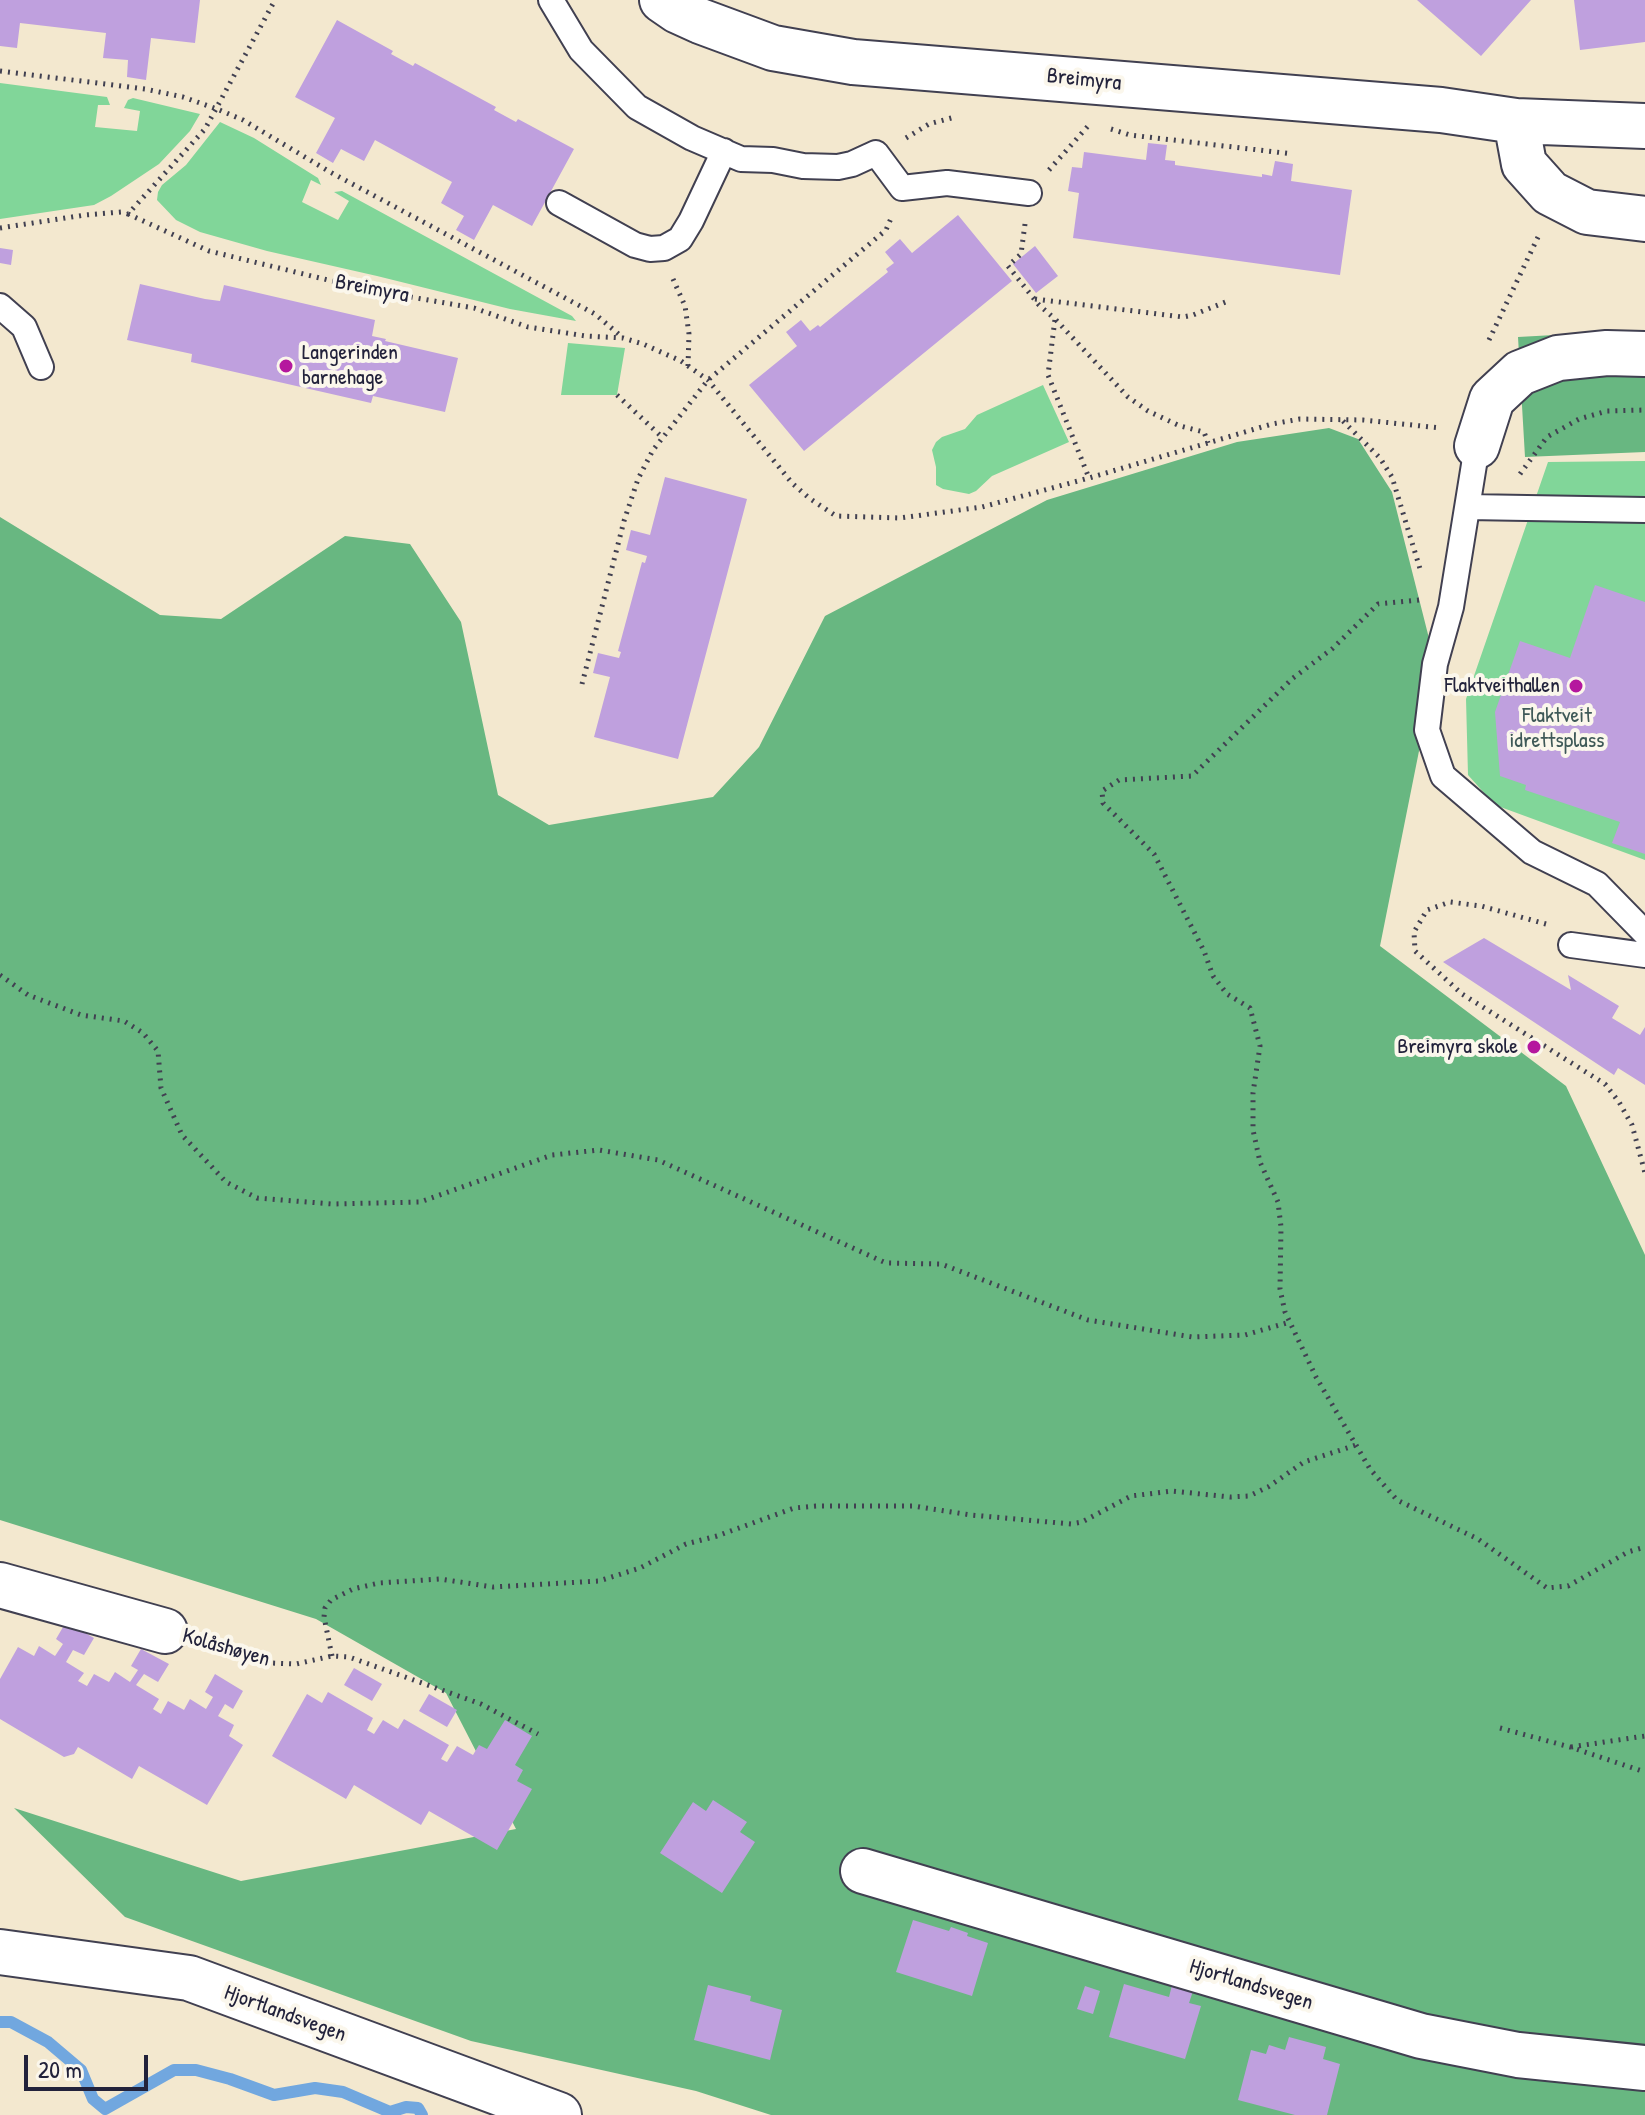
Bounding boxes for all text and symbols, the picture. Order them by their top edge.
street label: Breimyra [1045,63,1123,97]
street label: Breimyra [333,269,411,309]
place label: Langerinden barnehage [302,340,398,392]
marker: Langerinden barnehage [277,357,295,375]
place label: Flaktveithallen [1444,673,1560,699]
marker: Flaktveithallen [1567,677,1585,695]
park label: Flaktveit idrettsplass [1509,703,1605,754]
place label: Breimyra skole [1397,1034,1518,1060]
marker: Breimyra skole [1525,1038,1543,1056]
street label: Kolåshøyen [179,1623,273,1673]
street label: Hjortlandsvegen [1186,1954,1316,2016]
street label: Hjortlandsvegen [220,1980,350,2048]
scale bar [28,2039,152,2089]
text: 20 m [38,2053,82,2085]

